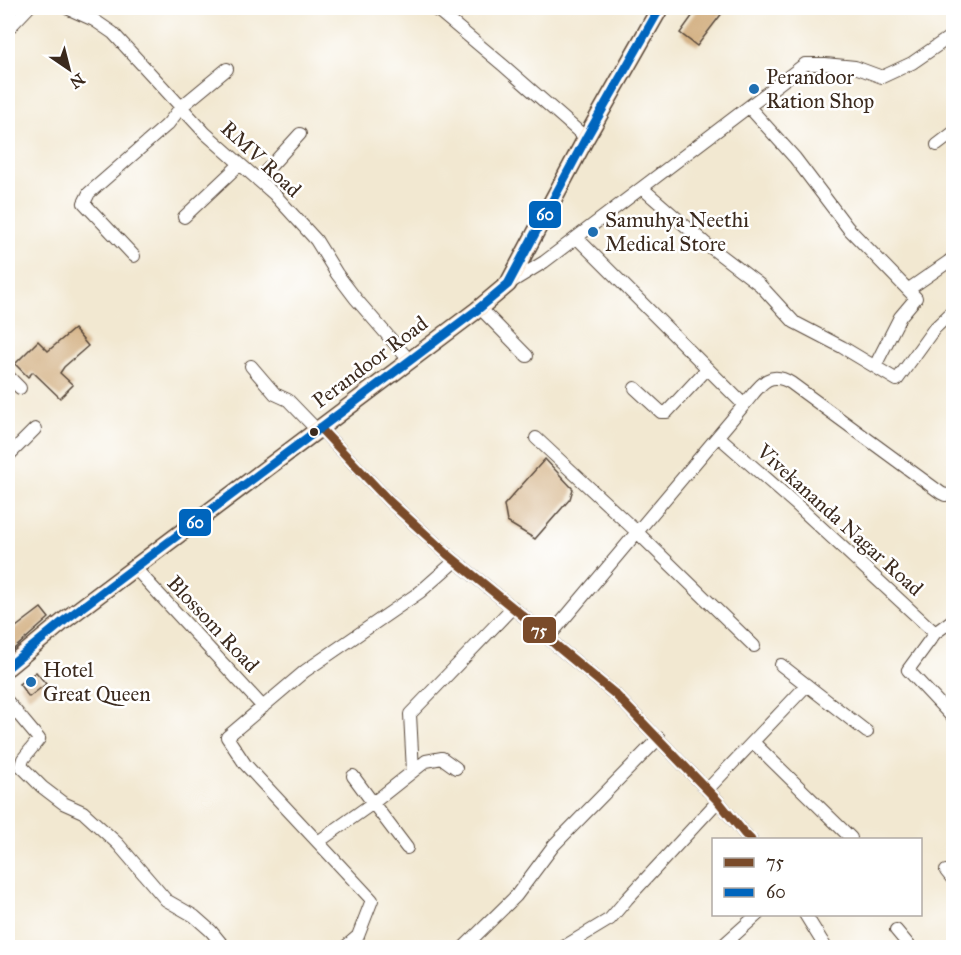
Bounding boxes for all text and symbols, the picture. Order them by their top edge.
north arrow [39,39,99,99]
place label: Perandoor Ration Shop [766,64,874,114]
text: N [66,69,88,93]
marker: Perandoor Ration Shop [747,82,761,96]
street label: RMV Road [215,115,307,203]
line badge: 60 [528,200,562,229]
text: 60 [536,205,554,224]
place label: Samuhya Neethi Medical Store [605,207,749,257]
marker: Samuhya Neethi Medical Store [586,225,600,239]
street label: Perandoor Road [307,310,433,414]
unlabelled marker [308,426,320,438]
street label: Vivekananda Nagar Road [751,438,929,602]
line badge: 60 [178,508,212,537]
text: 60 [186,513,204,532]
street label: Blossom Road [162,570,265,678]
line badge: 75 [522,616,557,644]
text: 75 [531,621,548,640]
place label: Hotel Great Queen [43,657,151,707]
marker: Hotel Great Queen [24,675,38,689]
legend [712,838,922,916]
text: 75 [766,851,785,873]
text: 60 [766,881,786,903]

